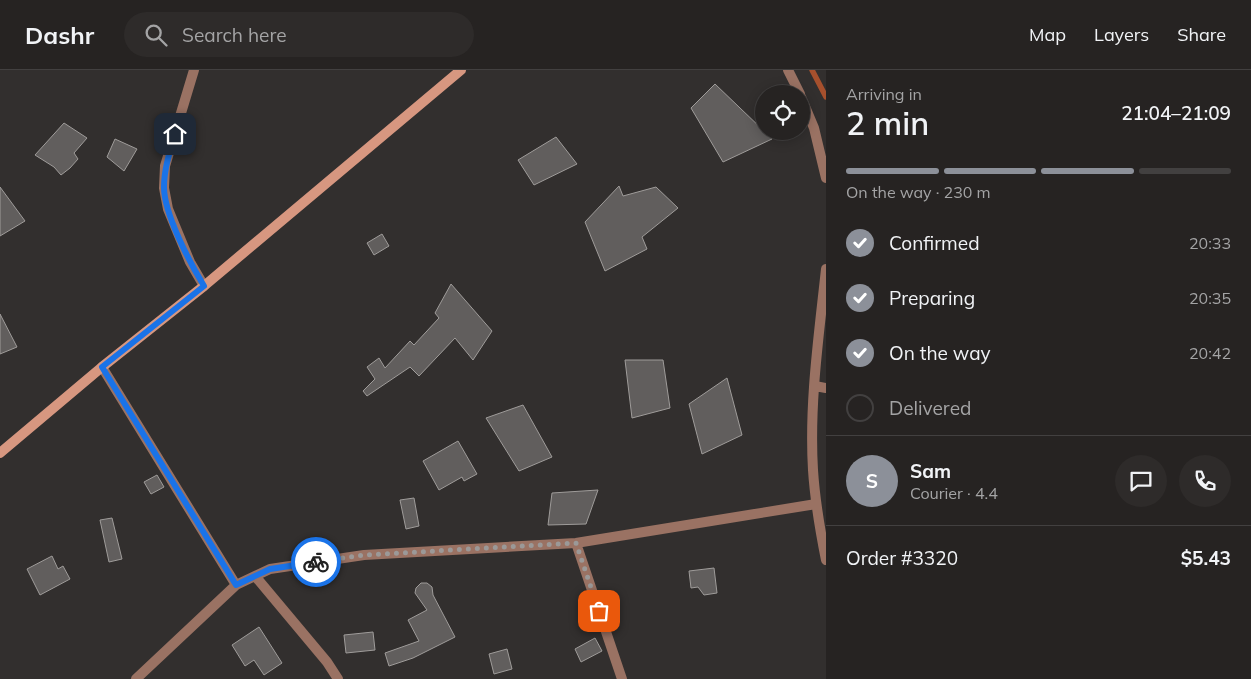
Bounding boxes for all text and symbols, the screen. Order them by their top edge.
search box [124,12,474,57]
text: Dashr [25,20,94,50]
icon: search [142,21,170,49]
text: Search here [182,23,287,47]
text: Map [1029,23,1066,46]
text: Layers [1094,23,1149,46]
text: Share [1177,23,1226,46]
text: Arriving in [846,84,922,104]
map controls [755,85,810,140]
button: locate [755,85,810,140]
text: 21:04–21:09 [1121,101,1231,125]
text: 2 min [846,103,929,143]
pin [154,113,196,155]
icon: home [161,120,189,148]
text: On the way · 230 m [846,182,991,202]
icon: check [846,229,874,257]
text: Confirmed [889,231,980,255]
text: 20:33 [1189,233,1231,253]
icon: check [846,284,874,312]
text: Preparing [889,286,975,310]
text: 20:35 [1189,288,1231,308]
icon: check [846,339,874,367]
text: On the way [889,341,991,365]
text: 20:42 [1189,343,1231,363]
text: Delivered [889,396,971,420]
button: chat [1115,455,1167,507]
button: phone [1179,455,1231,507]
text: Sam [910,459,951,483]
text: S [866,469,878,493]
text: Courier · 4.4 [910,483,998,503]
courier [291,537,341,587]
text: Order #3320 [846,546,958,570]
text: $5.43 [1181,546,1231,570]
icon: bike [302,548,330,576]
pin [578,590,620,632]
icon: bag [585,597,613,625]

